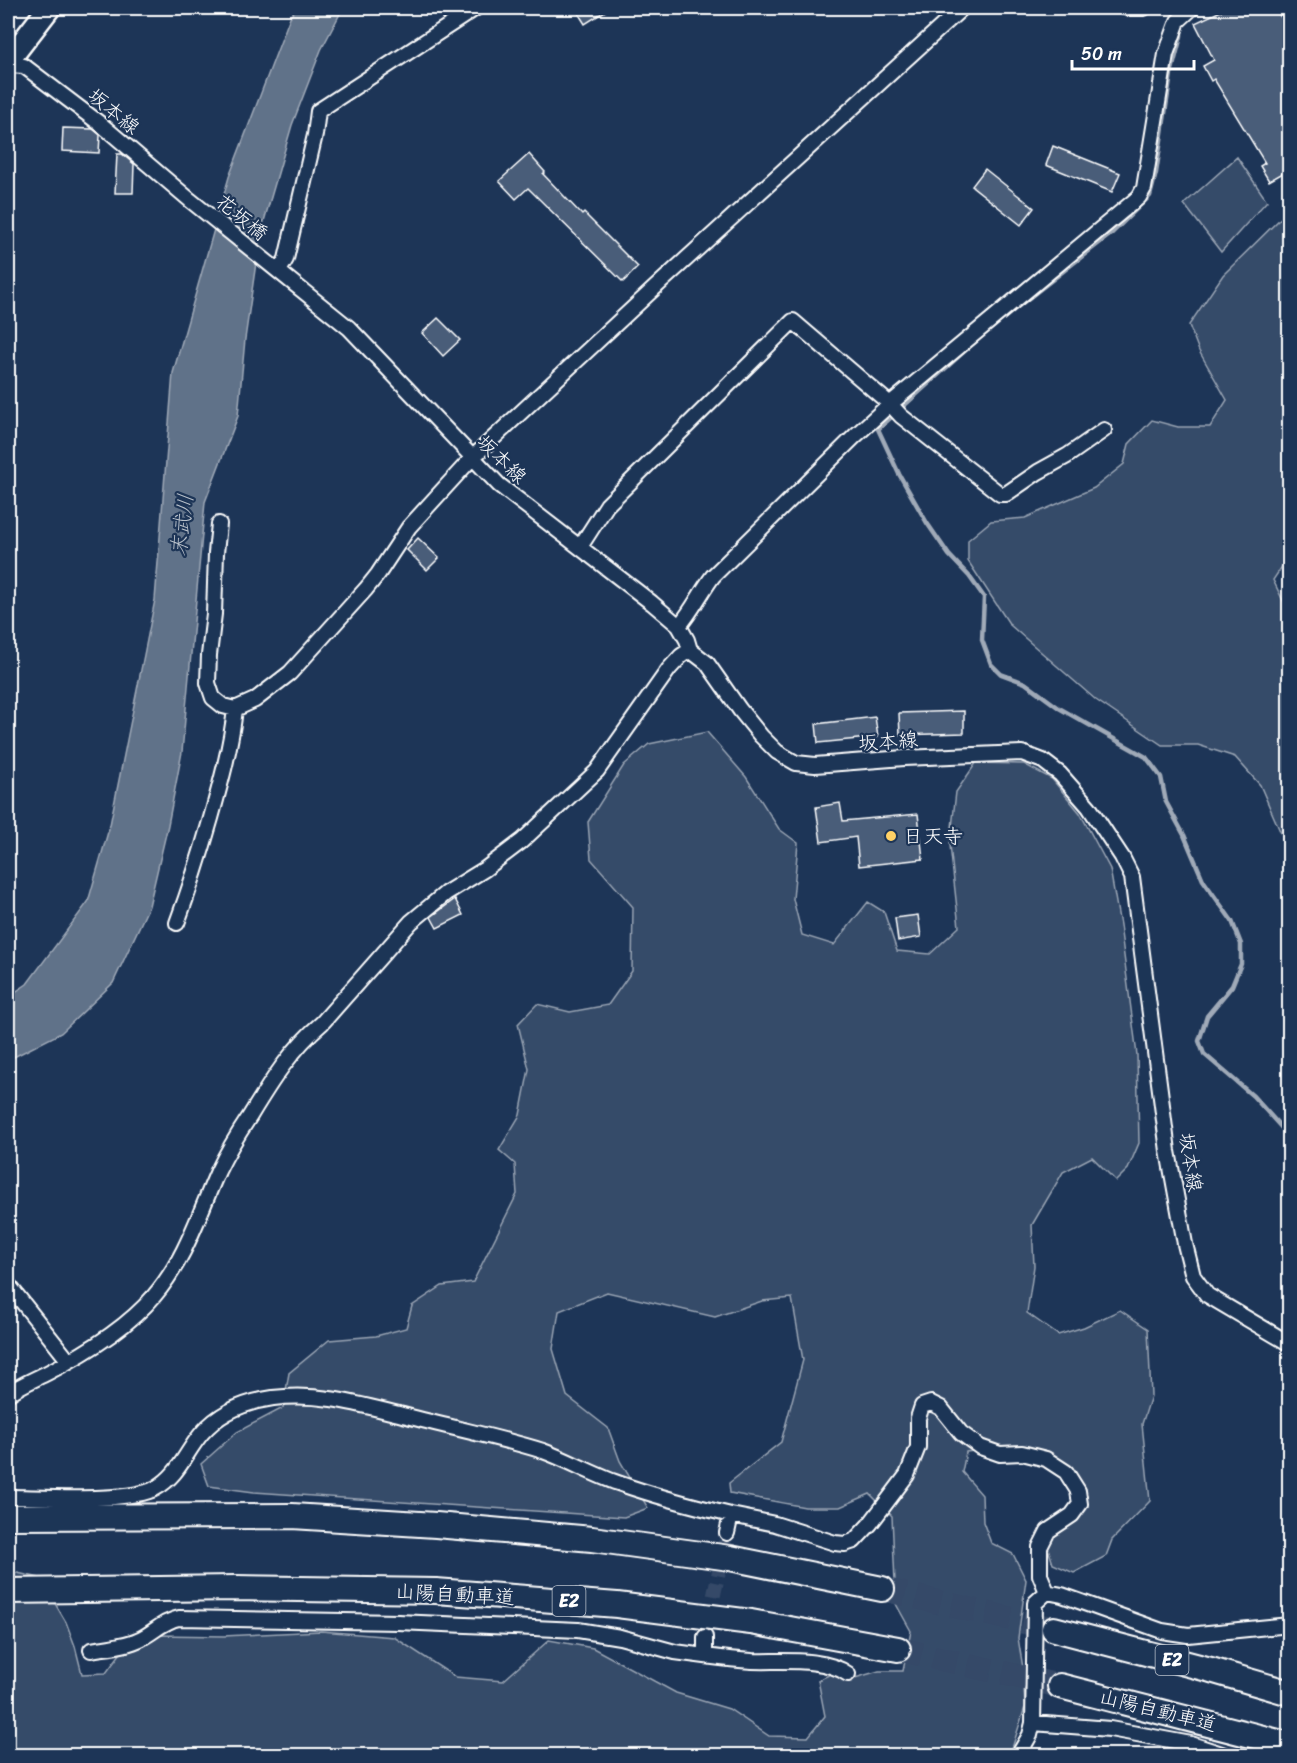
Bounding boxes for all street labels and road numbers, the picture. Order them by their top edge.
street label: 坂本線 [79,79,148,144]
street label: 花坂橋 [207,185,276,250]
street label: 坂本線 [468,426,535,493]
street label: 坂本線 [857,722,919,761]
street label: 坂本線 [1169,1130,1212,1194]
street label: 山陽自動車道 [394,1574,516,1615]
road number: E2 [552,1586,586,1616]
road number: E2 [1156,1645,1188,1675]
street label: 山陽自動車道 [1095,1679,1220,1742]

